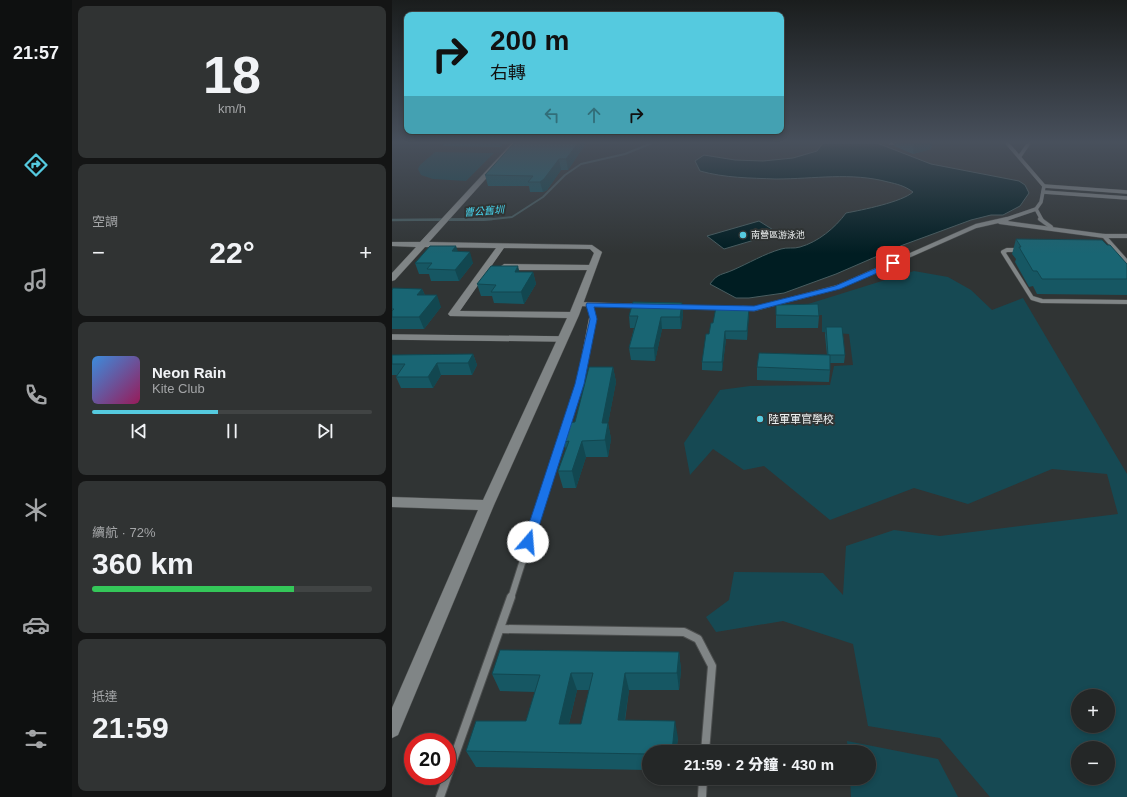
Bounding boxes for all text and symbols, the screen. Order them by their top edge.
text: 200 m [490,25,569,56]
icon: right [424,28,476,80]
text: 21:57 [13,43,59,63]
text: 18 [203,46,261,104]
text: 右轉 [490,63,526,83]
text: km/h [218,101,246,116]
icon: left [541,104,563,126]
icon: ahead [583,104,605,126]
icon: right [625,104,647,126]
icon: directions [22,151,50,179]
water label: 曹公舊圳 [464,204,506,218]
text: 空調 [92,214,118,229]
marker: 南營區游泳池 [738,230,748,240]
place label: 南營區游泳池 [751,230,805,240]
text: 22° [209,236,255,269]
text: − [92,240,105,265]
text: + [359,240,372,265]
pin [876,246,910,280]
icon: arrive [882,252,904,274]
icon: music [22,266,50,294]
text: Neon Rain [152,364,226,381]
icon: phone [22,381,50,409]
text: Kite Club [152,381,205,396]
place label: 陸軍軍官學校 [768,413,834,425]
marker: 陸軍軍官學校 [755,414,765,424]
icon: previous [128,420,150,442]
icon: pause [221,420,243,442]
icon: next [314,420,336,442]
icon: climate [22,496,50,524]
position arrow [507,521,549,563]
text: 續航 · 72% [92,525,156,540]
text: 360 km [92,547,194,580]
icon: car [22,611,50,639]
text: 抵達 [92,689,118,704]
map controls [1071,689,1115,785]
button: + [1071,689,1115,733]
text: 21:59 [92,711,169,744]
icon: filters [22,725,50,753]
speed limit sign: 20 [404,733,456,785]
button: − [1071,741,1115,785]
text: 21:59 · 2 分鐘 · 430 m [684,756,834,773]

